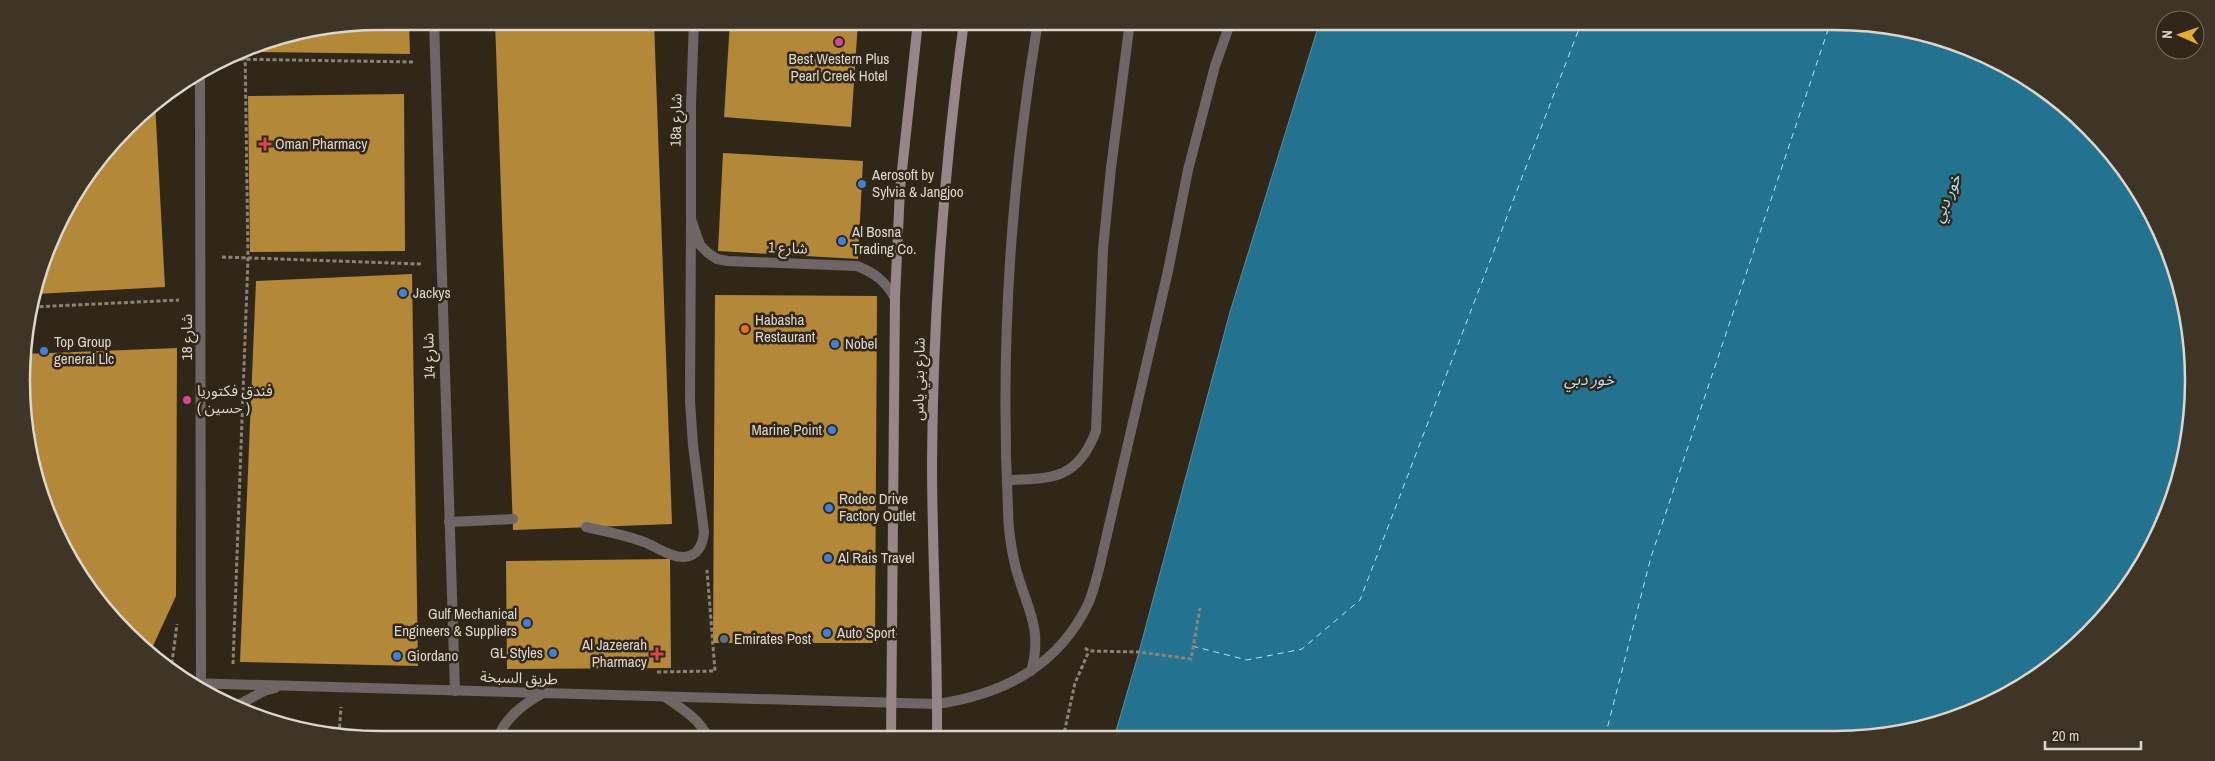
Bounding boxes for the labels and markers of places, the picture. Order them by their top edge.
marker: Best Western Plus Pearl Creek Hotel [833,36,845,48]
place label: Best Western Plus Pearl Creek Hotel [789,48,889,86]
place label: Oman Pharmacy [275,133,368,154]
marker: Oman Pharmacy [259,138,271,150]
place label: Aerosoft by Sylvia & Jangjoo [871,164,964,202]
marker: Aerosoft by Sylvia & Jangjoo [856,178,868,190]
place label: Al Bosna Trading Co. [851,221,917,259]
marker: Al Bosna Trading Co. [836,235,848,247]
place label: Jackys [413,282,451,303]
marker: Jackys [397,287,409,299]
place label: Habasha Restaurant [755,309,816,347]
marker: Habasha Restaurant [739,323,751,335]
place label: Top Group general Llc [54,331,114,369]
place label: Nobel [845,333,877,354]
marker: Nobel [829,338,841,350]
marker: Top Group general Llc [38,345,50,357]
place label: فندق فكتوريا ( حسين ) [197,380,273,418]
marker: فندق فكتوريا ( حسين ) [181,394,193,406]
place label: Marine Point [752,419,823,440]
marker: Marine Point [826,424,838,436]
place label: Rodeo Drive Factory Outlet [839,488,916,526]
marker: Rodeo Drive Factory Outlet [823,502,835,514]
place label: Al Rais Travel [837,547,915,568]
marker: Al Rais Travel [822,552,834,564]
place label: Gulf Mechanical Engineers & Suppliers [394,603,517,641]
marker: Gulf Mechanical Engineers & Suppliers [521,617,533,629]
place label: Auto Sport [836,622,896,643]
marker: Auto Sport [821,627,833,639]
place label: Emirates Post [734,628,812,649]
marker: Emirates Post [718,633,730,645]
place label: Al Jazeerah Pharmacy [581,634,648,672]
place label: GL Styles [490,642,543,663]
place label: Giordano [407,645,458,666]
marker: GL Styles [547,647,559,659]
marker: Al Jazeerah Pharmacy [651,648,663,660]
marker: Giordano [391,650,403,662]

